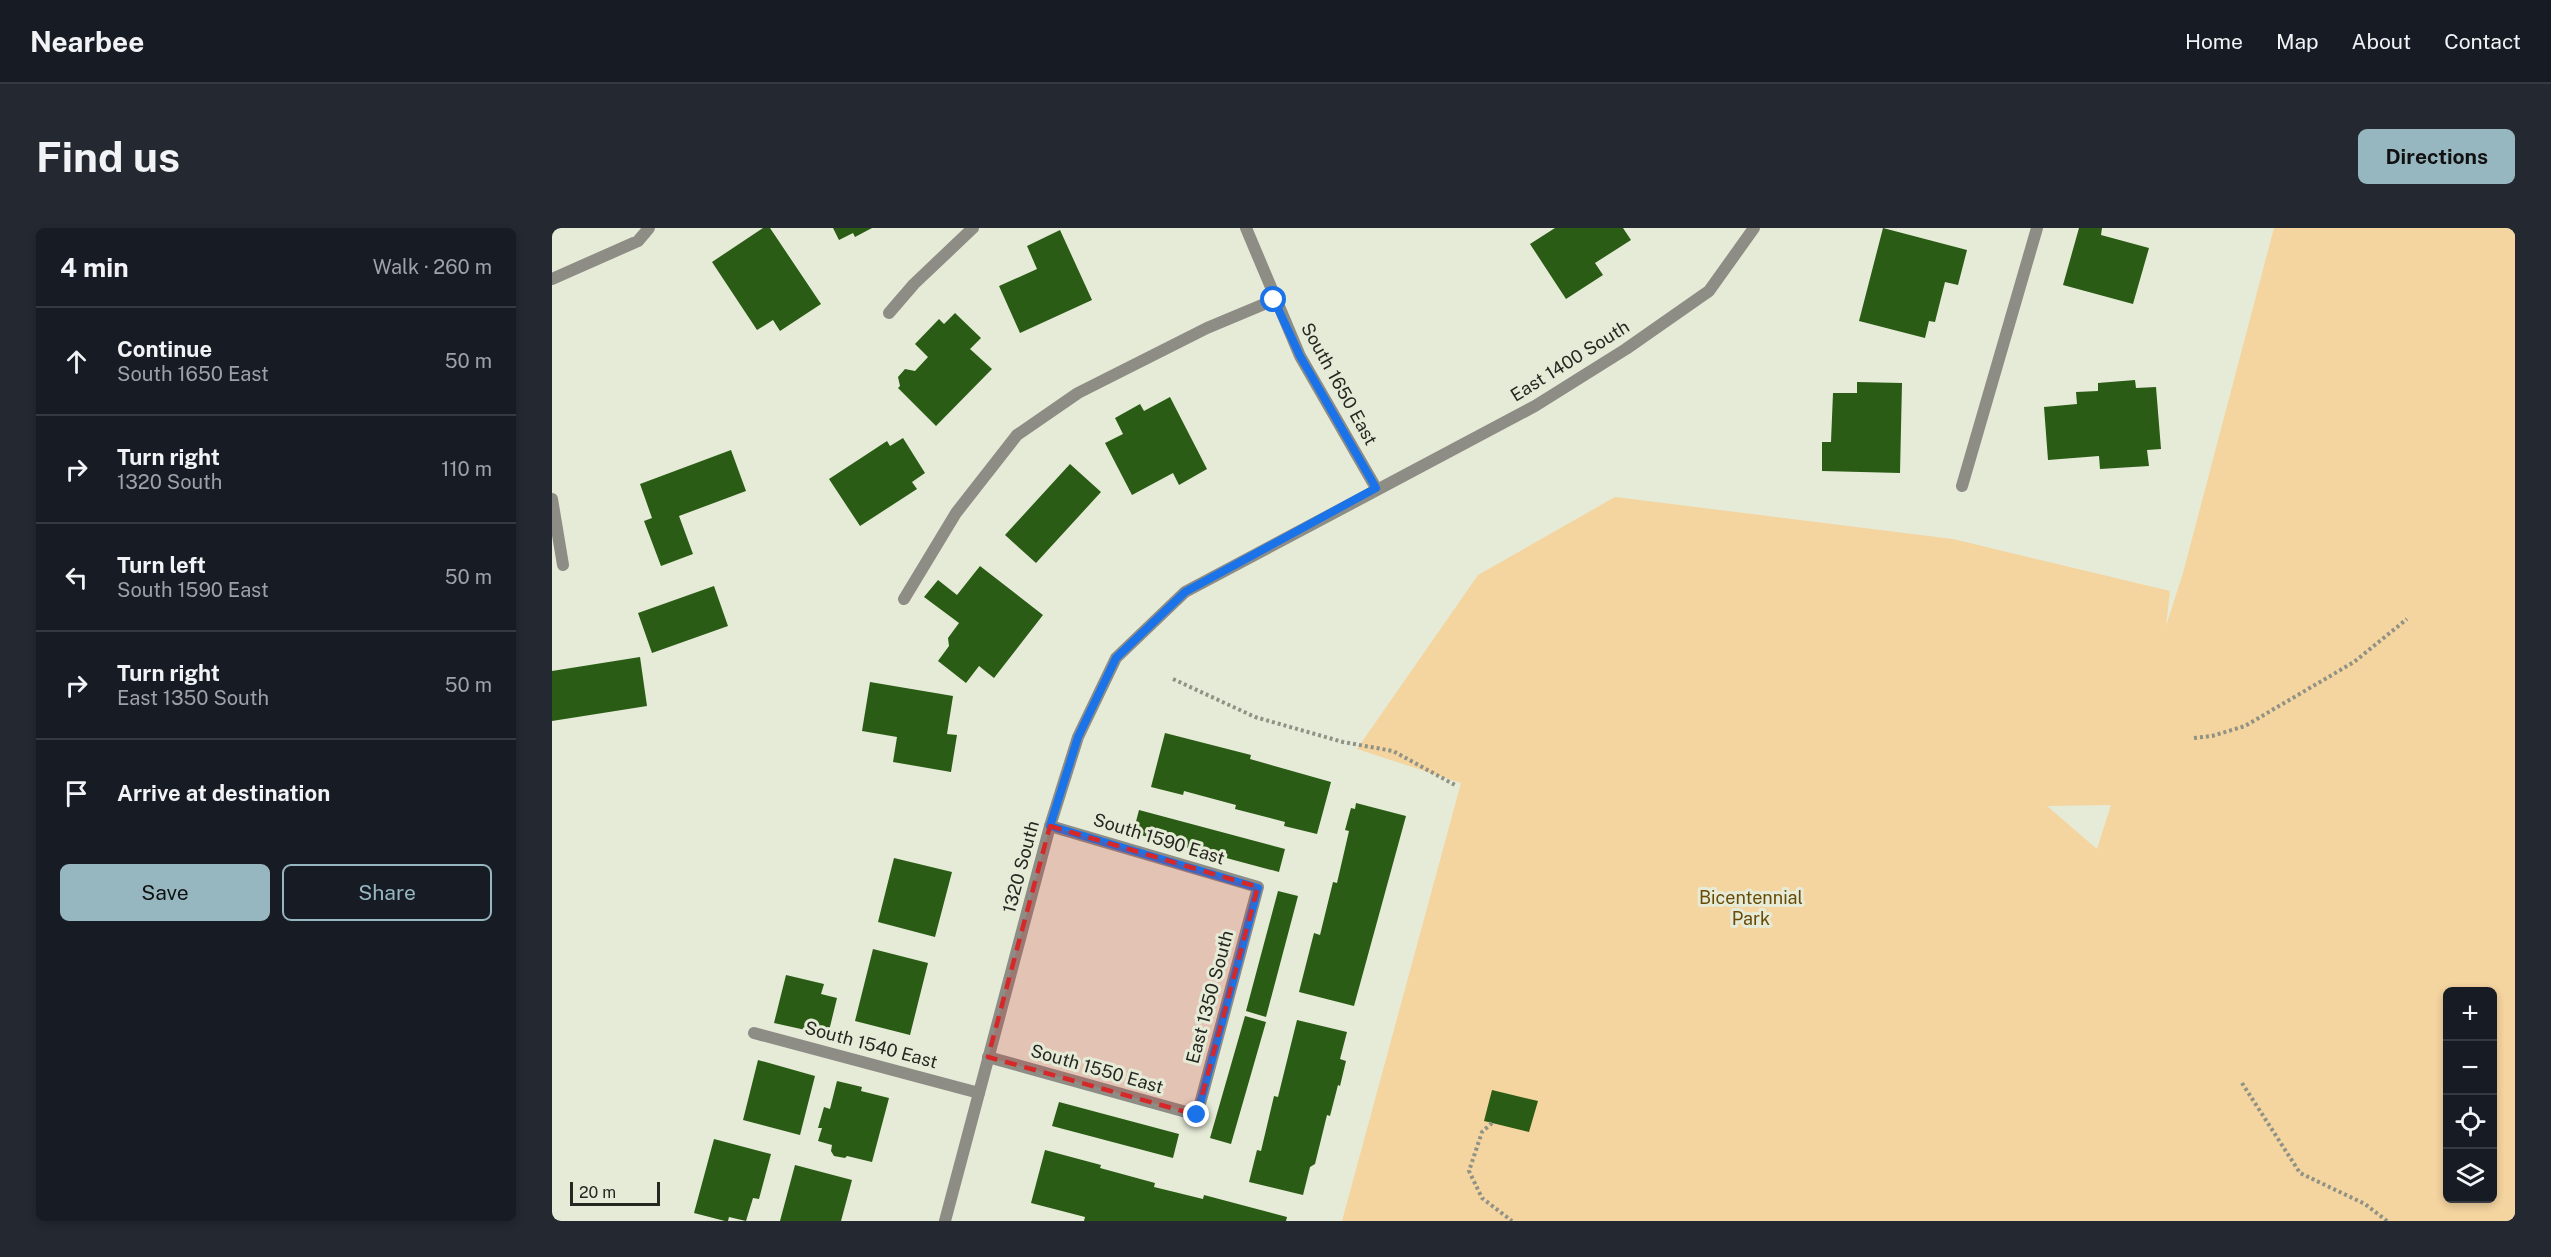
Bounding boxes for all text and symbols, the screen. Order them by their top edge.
text: Nearbee [30,25,144,58]
text: Home [2185,29,2243,54]
text: Map [2276,29,2319,54]
text: About [2352,29,2411,54]
text: Contact [2444,29,2521,54]
button: Directions [2358,129,2515,184]
text: Find us [36,132,180,181]
text: 4 min [60,252,129,283]
text: Walk · 260 m [373,255,492,279]
route start [1260,286,1286,312]
street label: East 1400 South [1506,316,1633,406]
street label: South 1650 East [1297,319,1382,449]
text: Continue [117,336,212,362]
icon: ahead [60,345,93,378]
text: 50 m [445,349,492,373]
text: South 1650 East [117,362,269,386]
text: Turn right [117,444,220,470]
icon: right [60,453,93,486]
text: 110 m [441,457,492,481]
text: 1320 South [117,470,222,494]
text: Turn left [117,552,206,578]
icon: left [60,561,93,594]
text: 50 m [445,565,492,589]
text: South 1590 East [117,578,269,602]
text: Turn right [117,660,220,686]
icon: right [60,669,93,702]
text: 50 m [445,673,492,697]
text: East 1350 South [117,686,269,710]
icon: arrive [60,777,93,810]
text: Arrive at destination [117,780,330,806]
street label: South 1590 East [1091,809,1228,869]
street label: 1320 South [998,818,1043,915]
button: Save [60,864,270,921]
button: Share [282,864,492,921]
park label: Bicentennial Park [1699,887,1803,929]
street label: East 1350 South [1182,928,1237,1066]
map controls [2443,987,2497,1203]
button: + [2443,987,2497,1041]
street label: South 1540 East [802,1017,940,1072]
street label: South 1550 East [1028,1040,1166,1097]
button: − [2443,1041,2497,1095]
button: locate [2443,1095,2497,1149]
route end [1183,1101,1209,1127]
button: layers [2443,1149,2497,1203]
scale bar [570,1179,660,1206]
text: 20 m [579,1183,616,1202]

